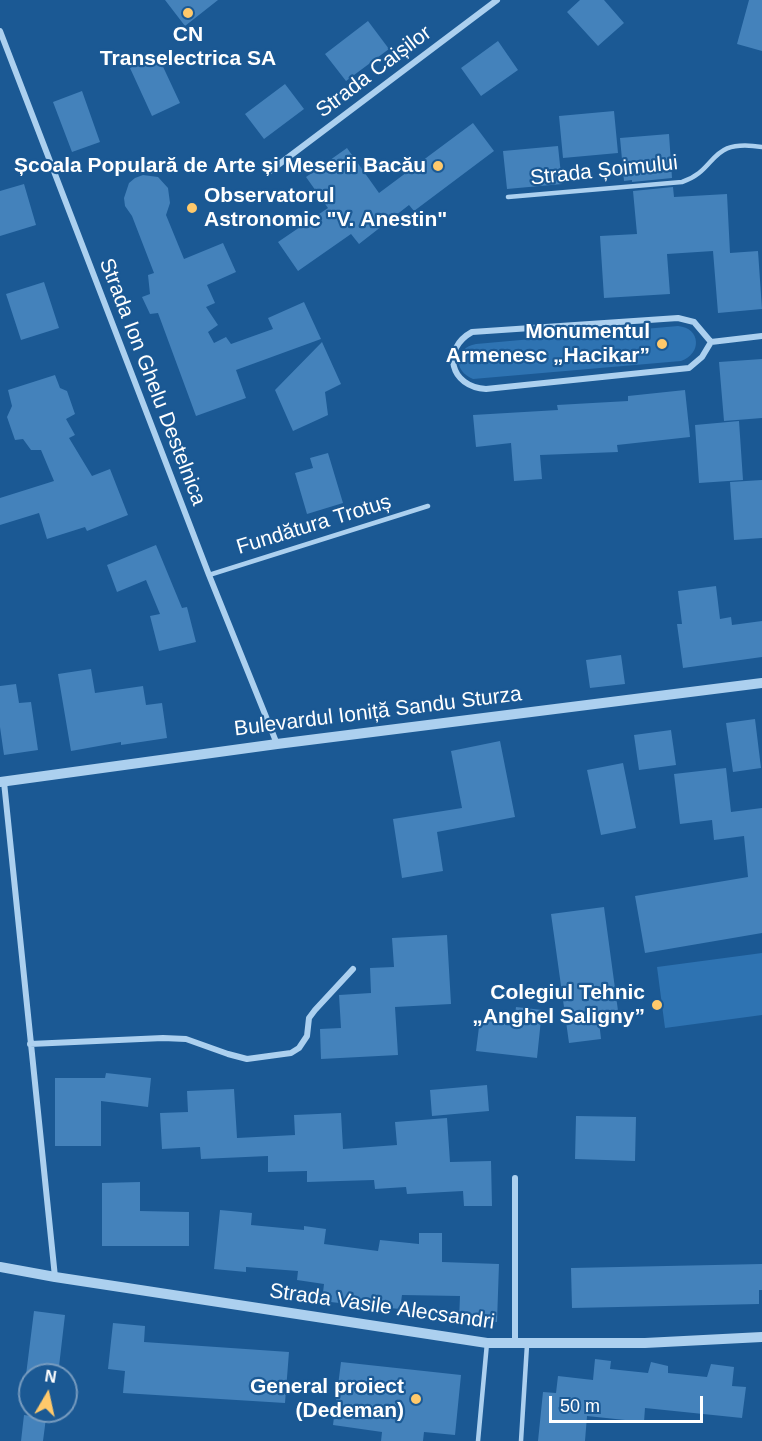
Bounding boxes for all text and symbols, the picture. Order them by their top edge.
marker: CN Transelectrica SA [181,6,195,20]
street label: Strada Caișilor [311,20,437,124]
place label: CN Transelectrica SA [100,22,276,72]
street label: Strada Șoimului [529,151,679,191]
place label: Școala Populară de Arte și Meserii Bacău [14,153,426,179]
marker: Școala Populară de Arte și Meserii Bacău [431,159,445,173]
place label: Observatorul Astronomic "V. Anestin" [204,183,447,233]
marker: Observatorul Astronomic "V. Anestin" [185,201,199,215]
street label: Strada Ion Ghelu Destelnica [93,255,211,509]
place label: Monumentul Armenesc „Hacikar” [446,319,650,369]
marker: Monumentul Armenesc „Hacikar” [655,337,669,351]
street label: Fundătura Trotuș [234,490,394,560]
street label: Bulevardul Ioniță Sandu Sturza [233,682,523,742]
place label: Colegiul Tehnic „Anghel Saligny” [472,980,645,1030]
marker: Colegiul Tehnic „Anghel Saligny” [650,998,664,1012]
street label: Strada Vasile Alecsandri [268,1279,496,1335]
north arrow [18,1363,78,1423]
text: N [44,1367,58,1386]
place label: General proiect (Dedeman) [250,1374,404,1424]
scale bar [552,1384,706,1422]
marker: General proiect (Dedeman) [409,1392,423,1406]
text: 50 m [560,1396,600,1416]

